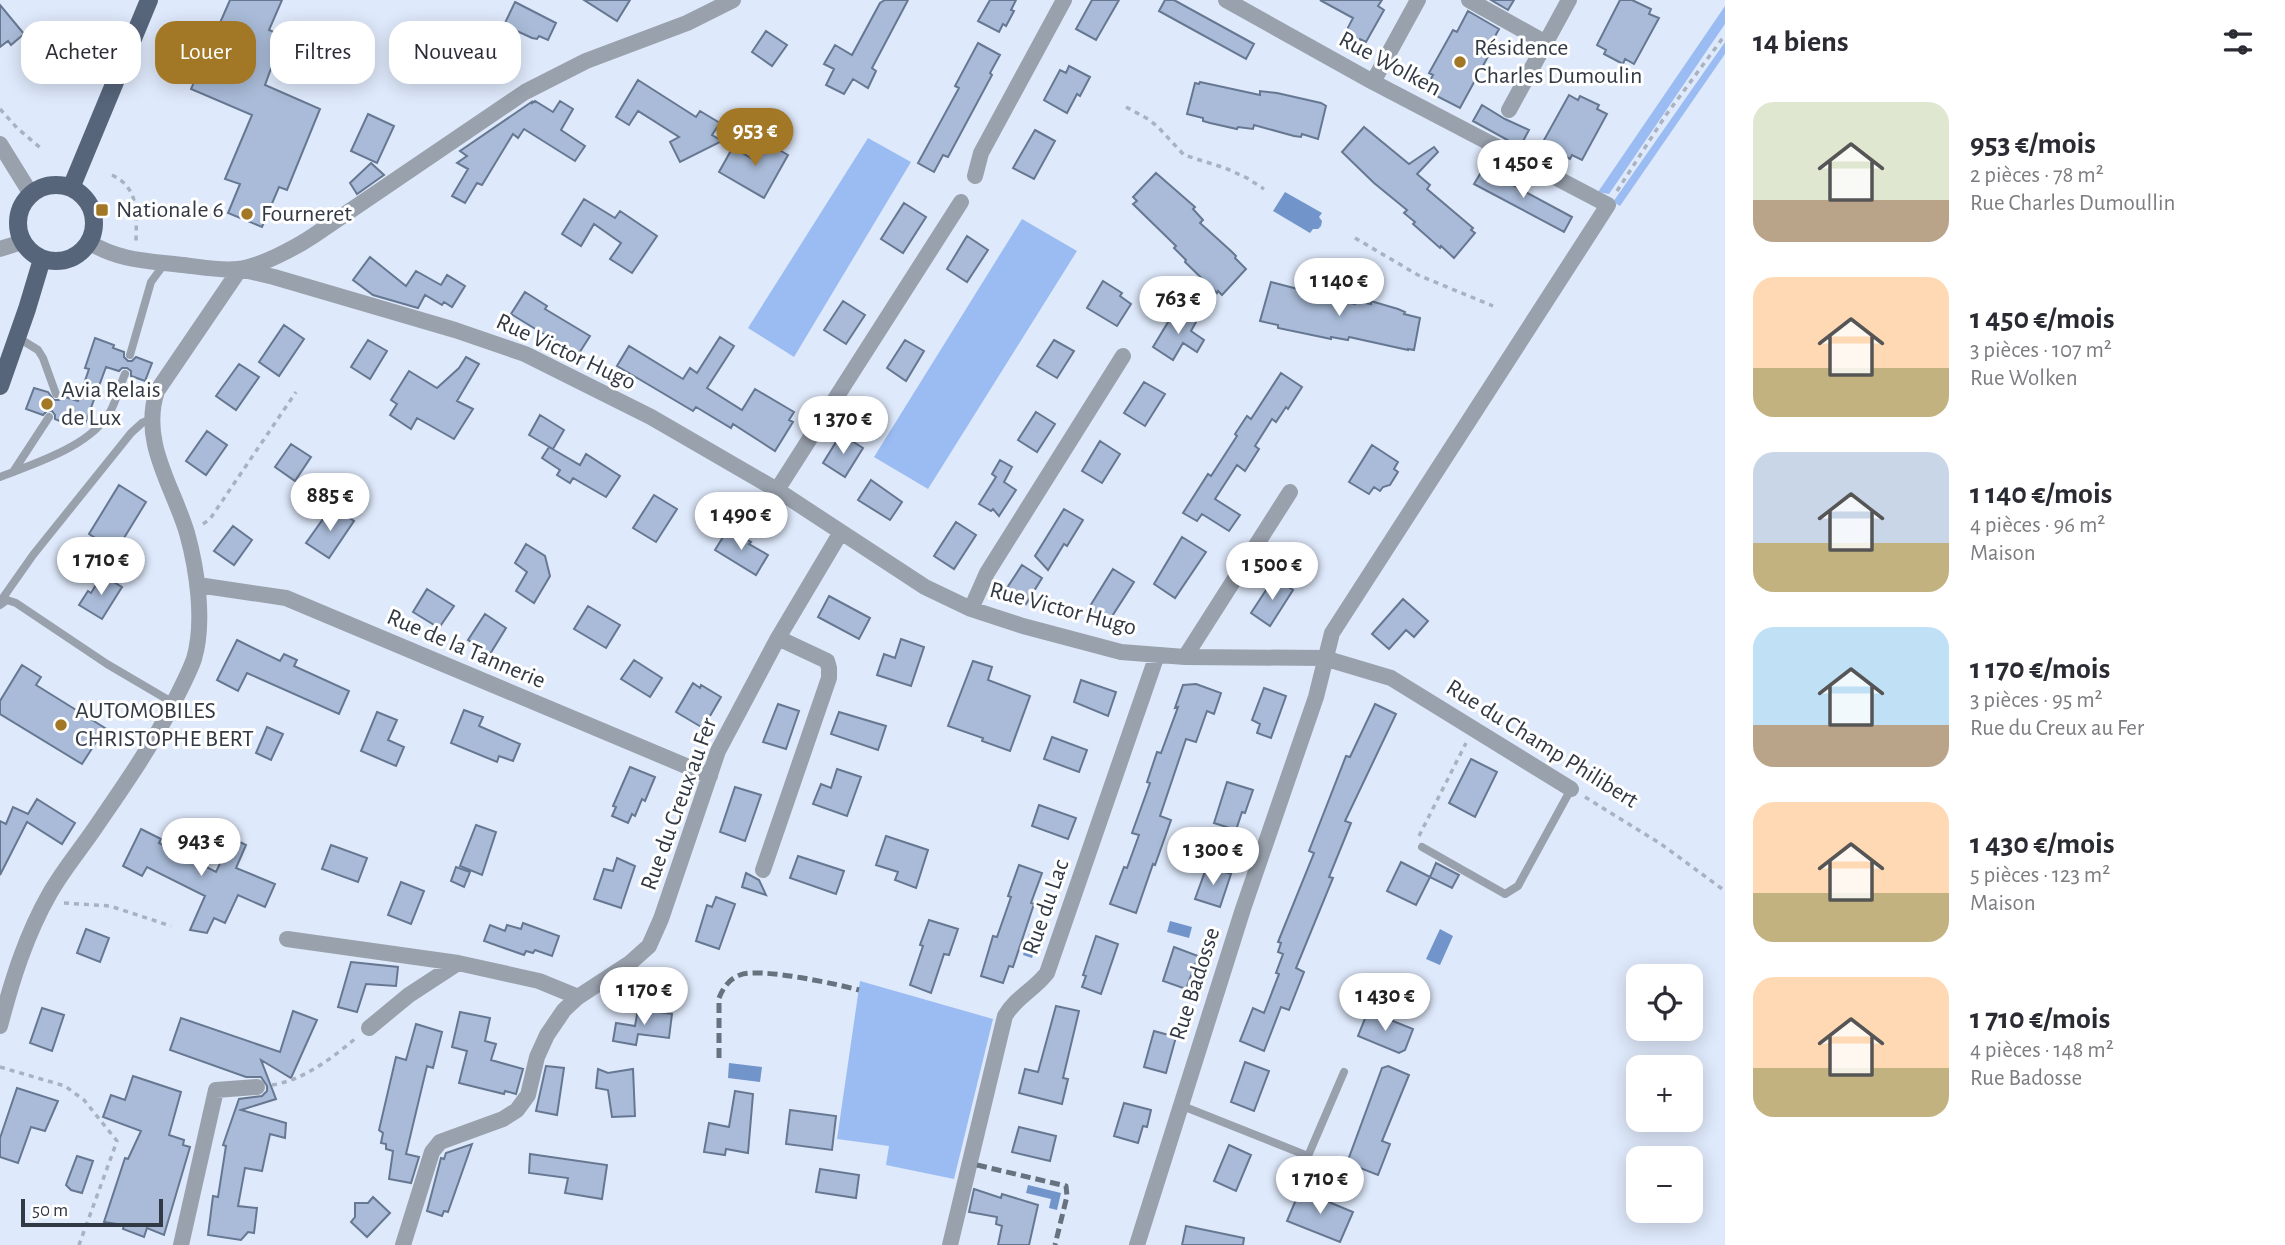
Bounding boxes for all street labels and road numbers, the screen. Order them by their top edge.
street label: Rue Wolken [1335,27,1445,101]
street label: Rue Victor Hugo [492,309,640,395]
street label: Rue Victor Hugo [987,578,1139,640]
street label: Rue de la Tannerie [383,605,549,693]
street label: Rue du Champ Philibert [1442,675,1642,813]
street label: Rue du Creux au Fer [637,714,721,894]
street label: Rue du Lac [1019,856,1073,958]
street label: Rue Badosse [1165,925,1225,1043]

